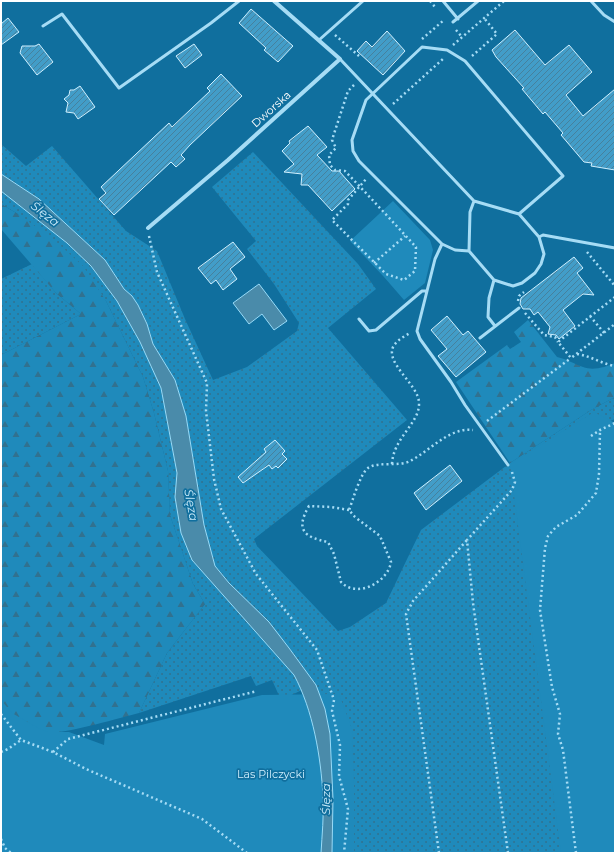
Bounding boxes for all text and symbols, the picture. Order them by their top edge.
street label: Dworska [248,88,294,130]
water label: Ślęza [28,198,63,229]
water label: Ślęza [181,488,202,522]
park label: Las Pilczycki [237,767,305,781]
water label: Ślęza [318,783,333,815]

